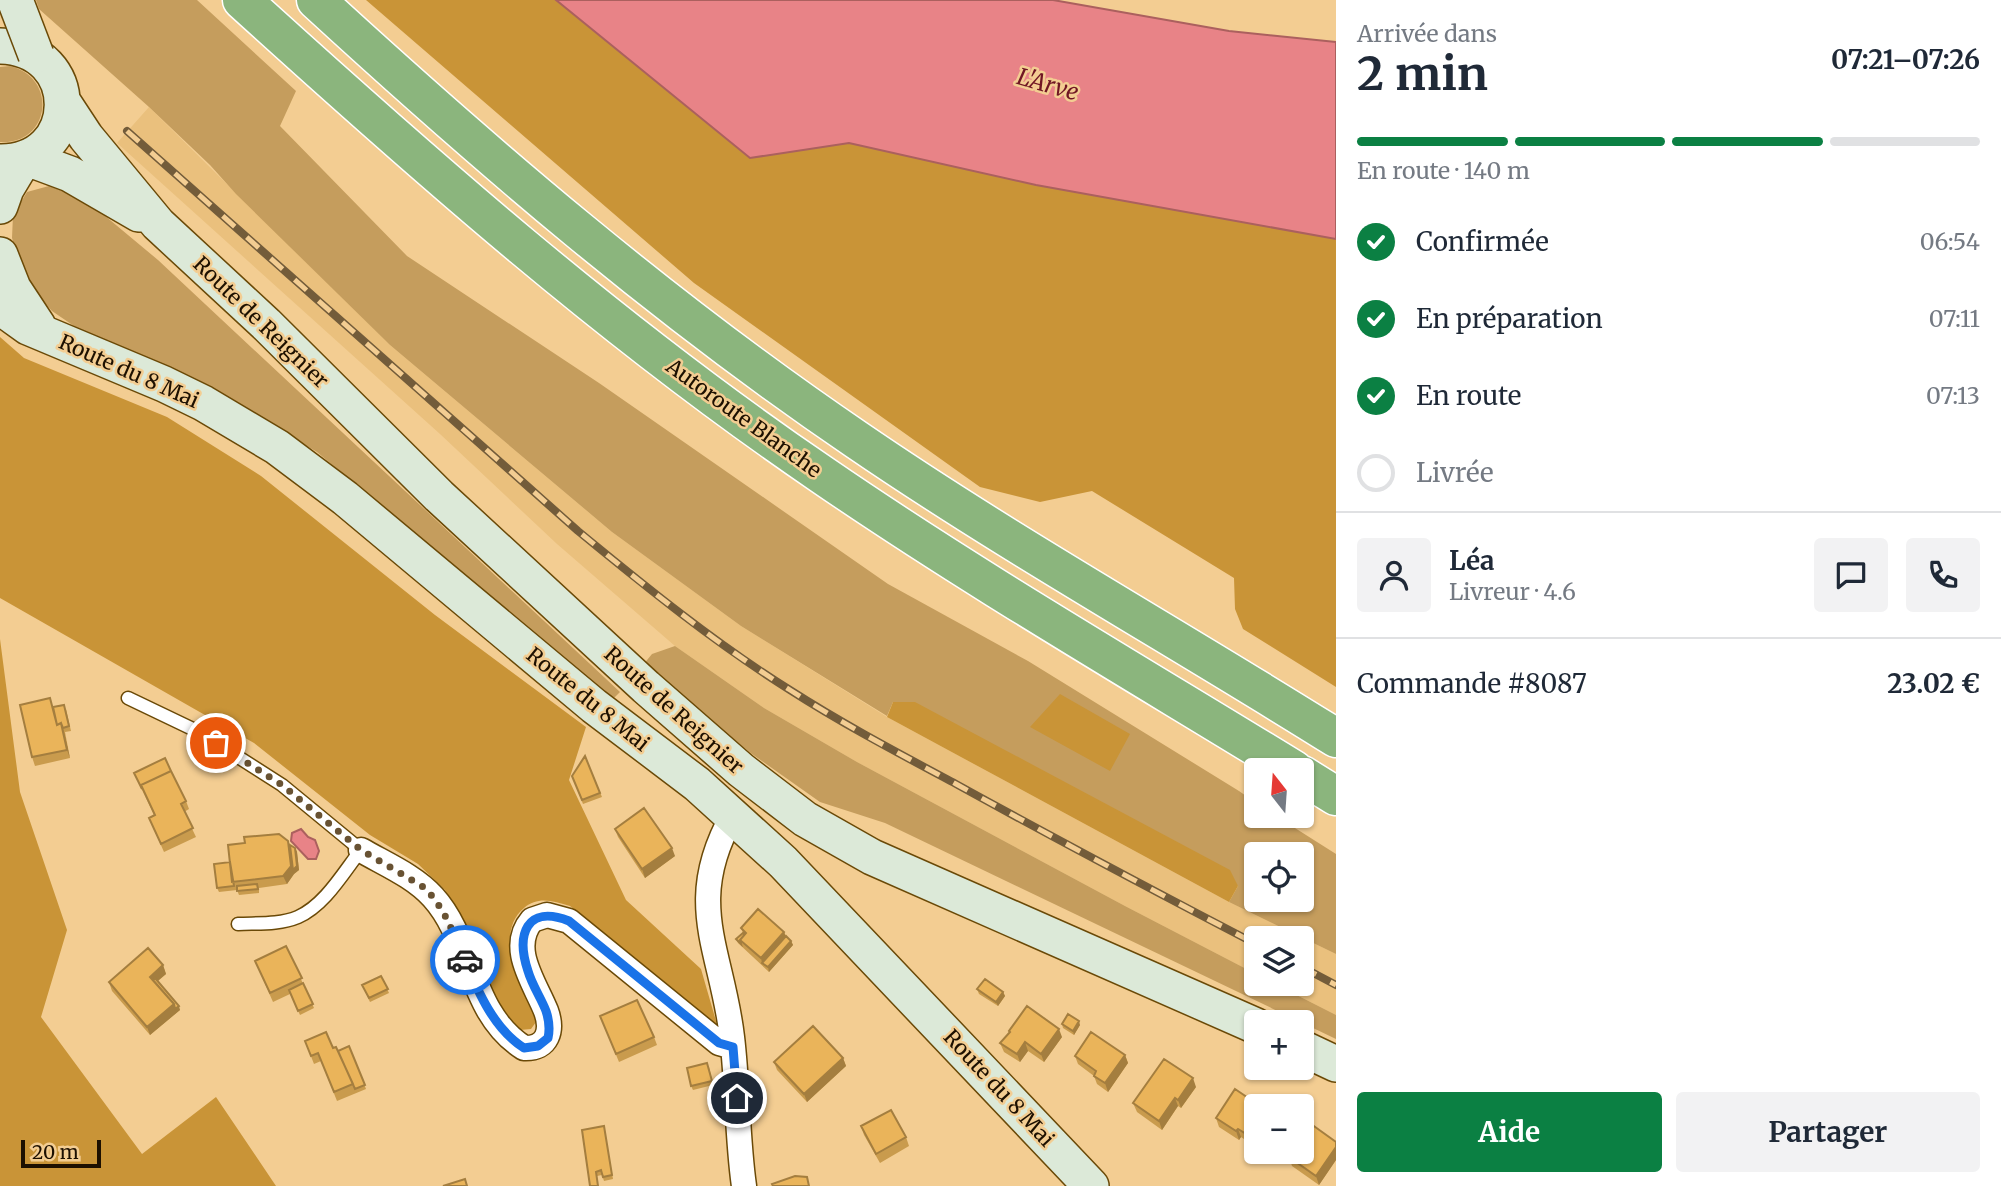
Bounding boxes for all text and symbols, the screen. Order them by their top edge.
text: Arrivée dans [1357,19,1497,48]
text: 07:21–07:26 [1831,43,1980,76]
text: 2 min [1357,45,1488,103]
water label: L'Arve [1014,61,1082,107]
text: En route · 140 m [1357,156,1530,185]
icon: check [1357,223,1395,261]
text: Confirmée [1416,225,1549,258]
text: 06:54 [1920,227,1980,256]
street label: Route de Reignier [188,250,334,394]
icon: check [1357,300,1395,338]
text: En préparation [1416,302,1603,335]
text: 07:11 [1929,304,1980,333]
street label: Route du 8 Mai [55,328,203,414]
street label: Autoroute Blanche [660,352,827,484]
icon: check [1357,377,1395,415]
text: En route [1416,379,1521,412]
text: 07:13 [1926,381,1980,410]
text: Livrée [1416,456,1494,489]
button: person [1357,538,1431,612]
button: chat [1814,538,1888,612]
button: phone [1906,538,1980,612]
text: Léa [1449,544,1494,577]
text: Livreur · 4.6 [1449,577,1576,606]
street label: Route de Reignier [599,640,749,780]
street label: Route du 8 Mai [521,641,655,757]
text: Commande #8087 [1357,667,1587,700]
text: 23.02 € [1887,667,1980,700]
pin [186,713,246,773]
icon: bag [197,724,235,762]
north arrow [1244,758,1314,828]
map controls [1244,758,1314,1164]
button: locate [1244,842,1314,912]
courier [430,925,500,995]
button: layers [1244,926,1314,996]
icon: car [446,941,484,979]
button: + [1244,1010,1314,1080]
street label: Route du 8 Mai [938,1024,1060,1152]
pin [707,1068,767,1128]
icon: home [718,1079,756,1117]
button: Aide [1357,1092,1662,1172]
button: Partager [1676,1092,1980,1172]
button: − [1244,1094,1314,1164]
scale bar [21,1137,102,1169]
text: 20 m [32,1140,79,1164]

